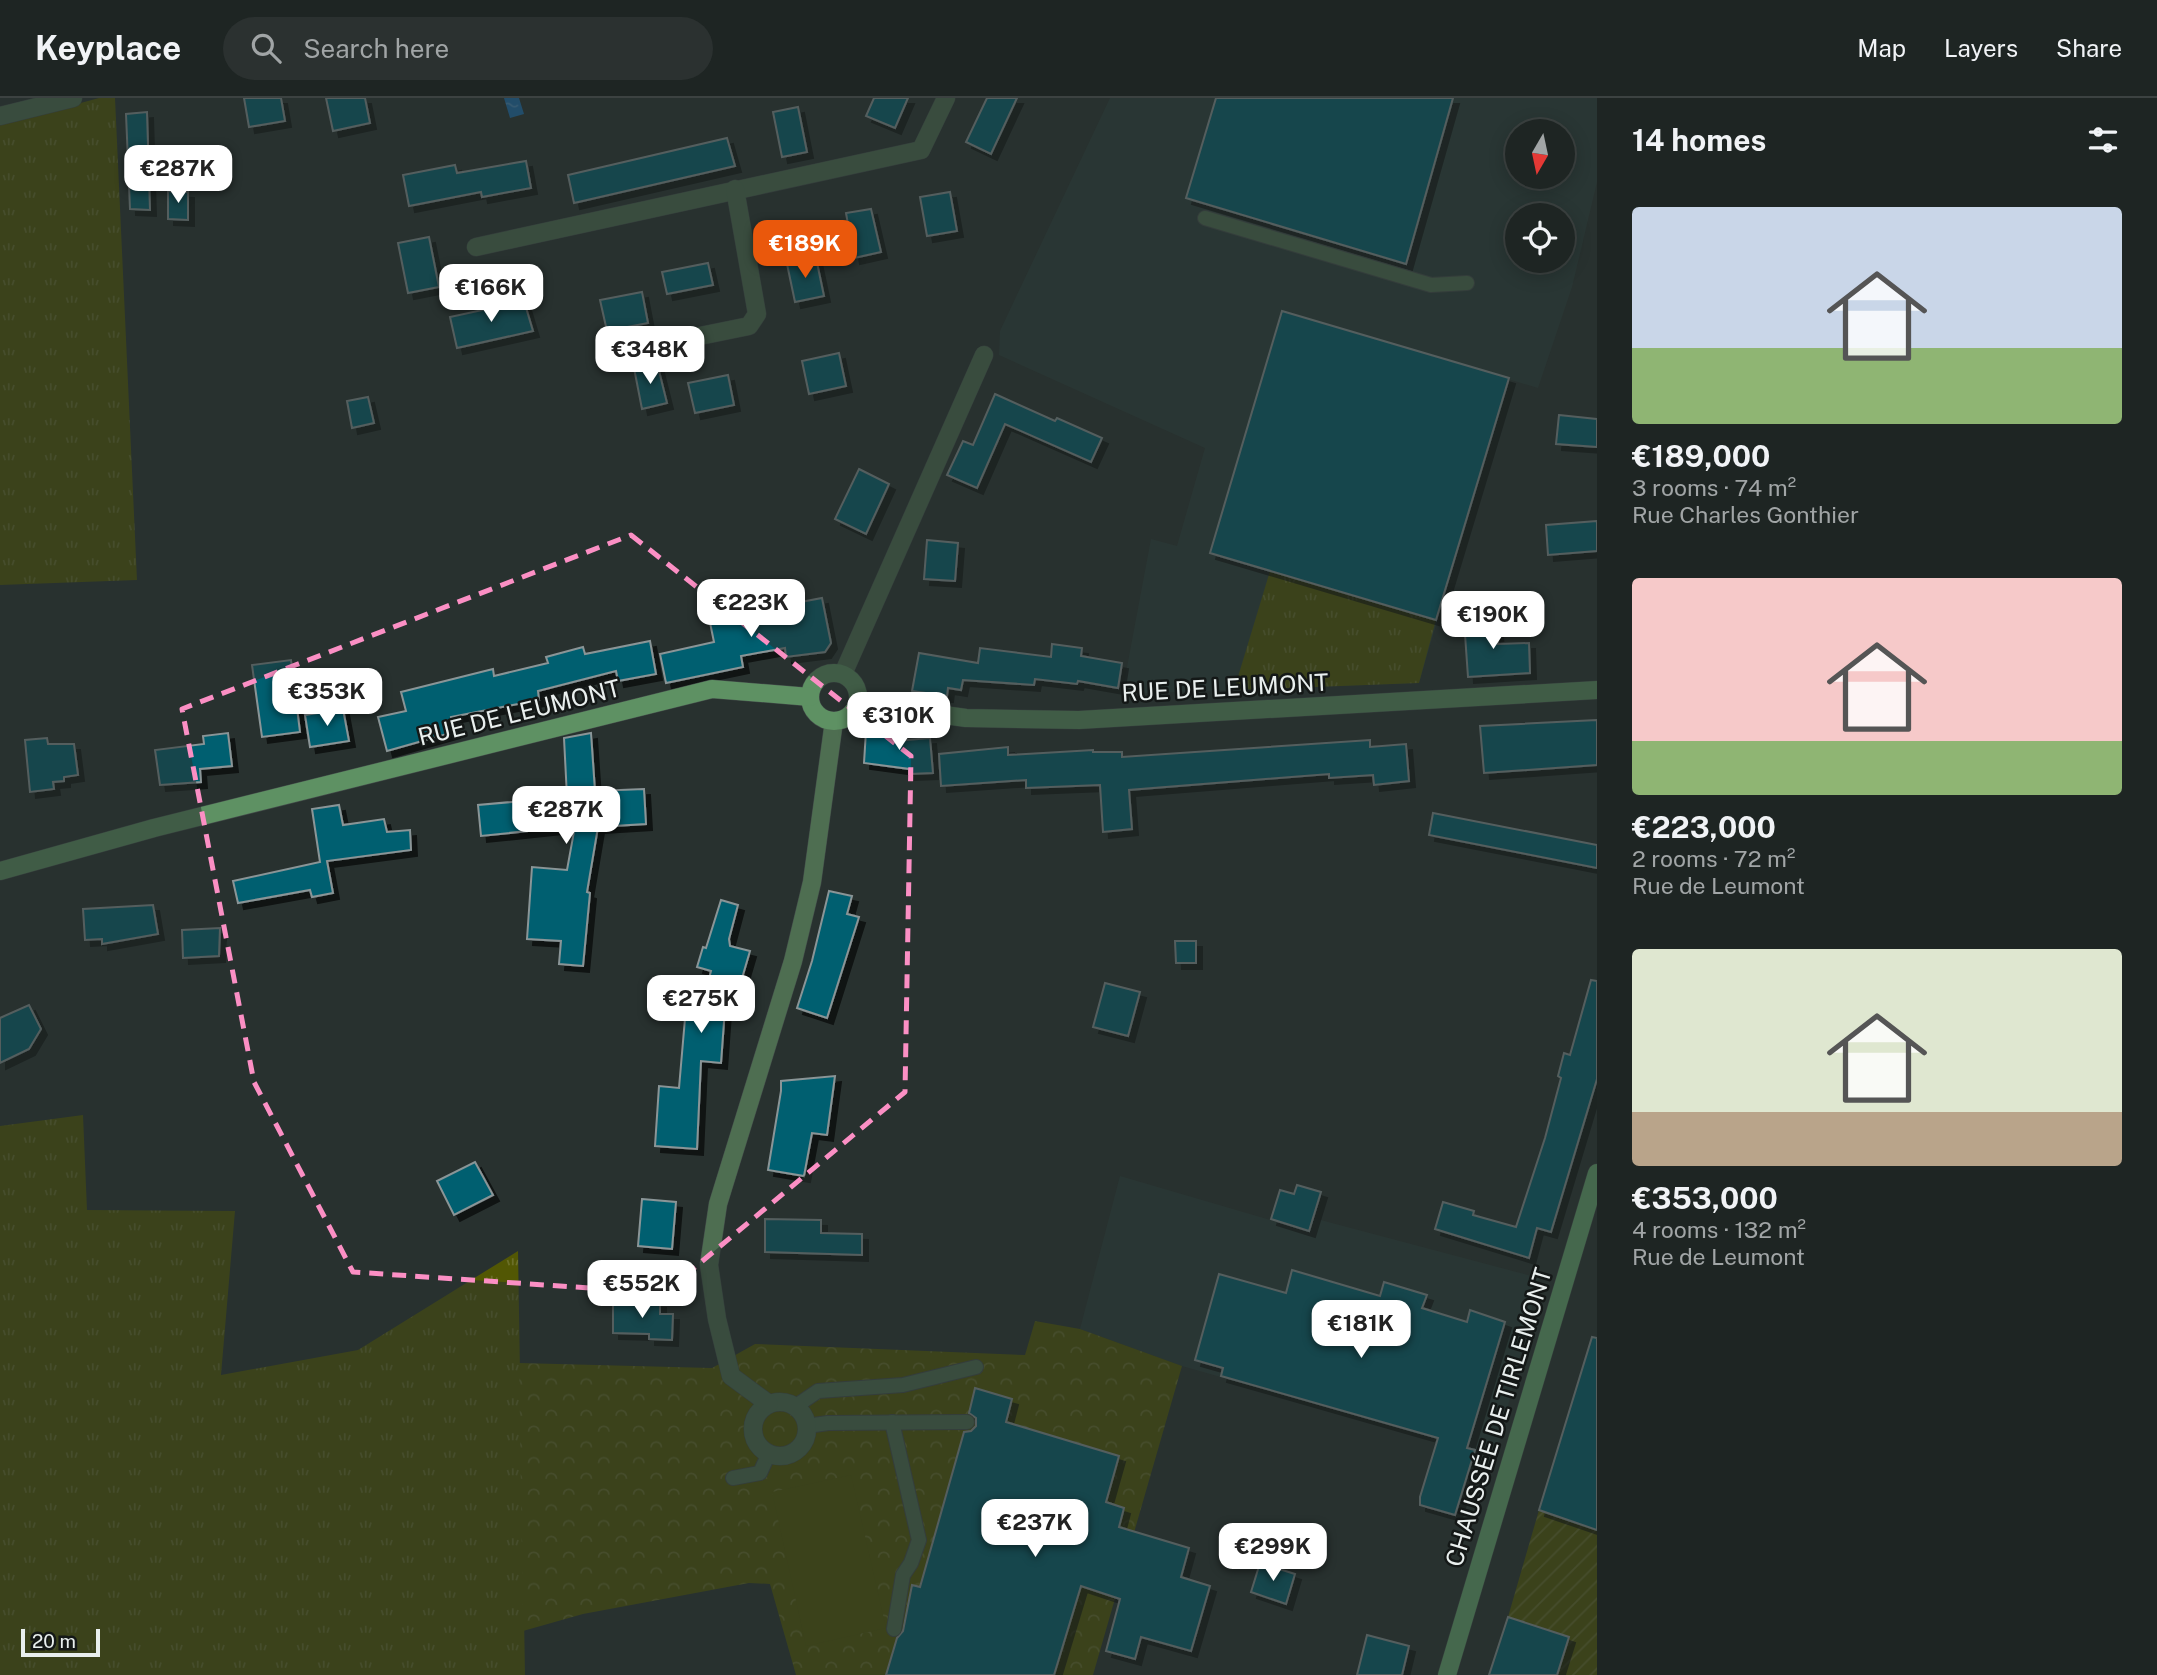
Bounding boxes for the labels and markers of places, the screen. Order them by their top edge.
pin: €287K [129,146,227,205]
pin: €189K [756,220,854,280]
pin: €166K [442,264,540,324]
pin: €348K [601,327,699,386]
pin: €223K [702,580,800,639]
pin: €190K [1444,592,1542,651]
pin: €353K [278,668,376,728]
pin: €310K [850,692,948,752]
pin: €287K [517,786,615,846]
pin: €275K [652,976,750,1035]
pin: €552K [593,1260,691,1320]
pin: €181K [1312,1300,1410,1360]
pin: €237K [986,1500,1084,1559]
pin: €299K [1224,1524,1322,1583]

